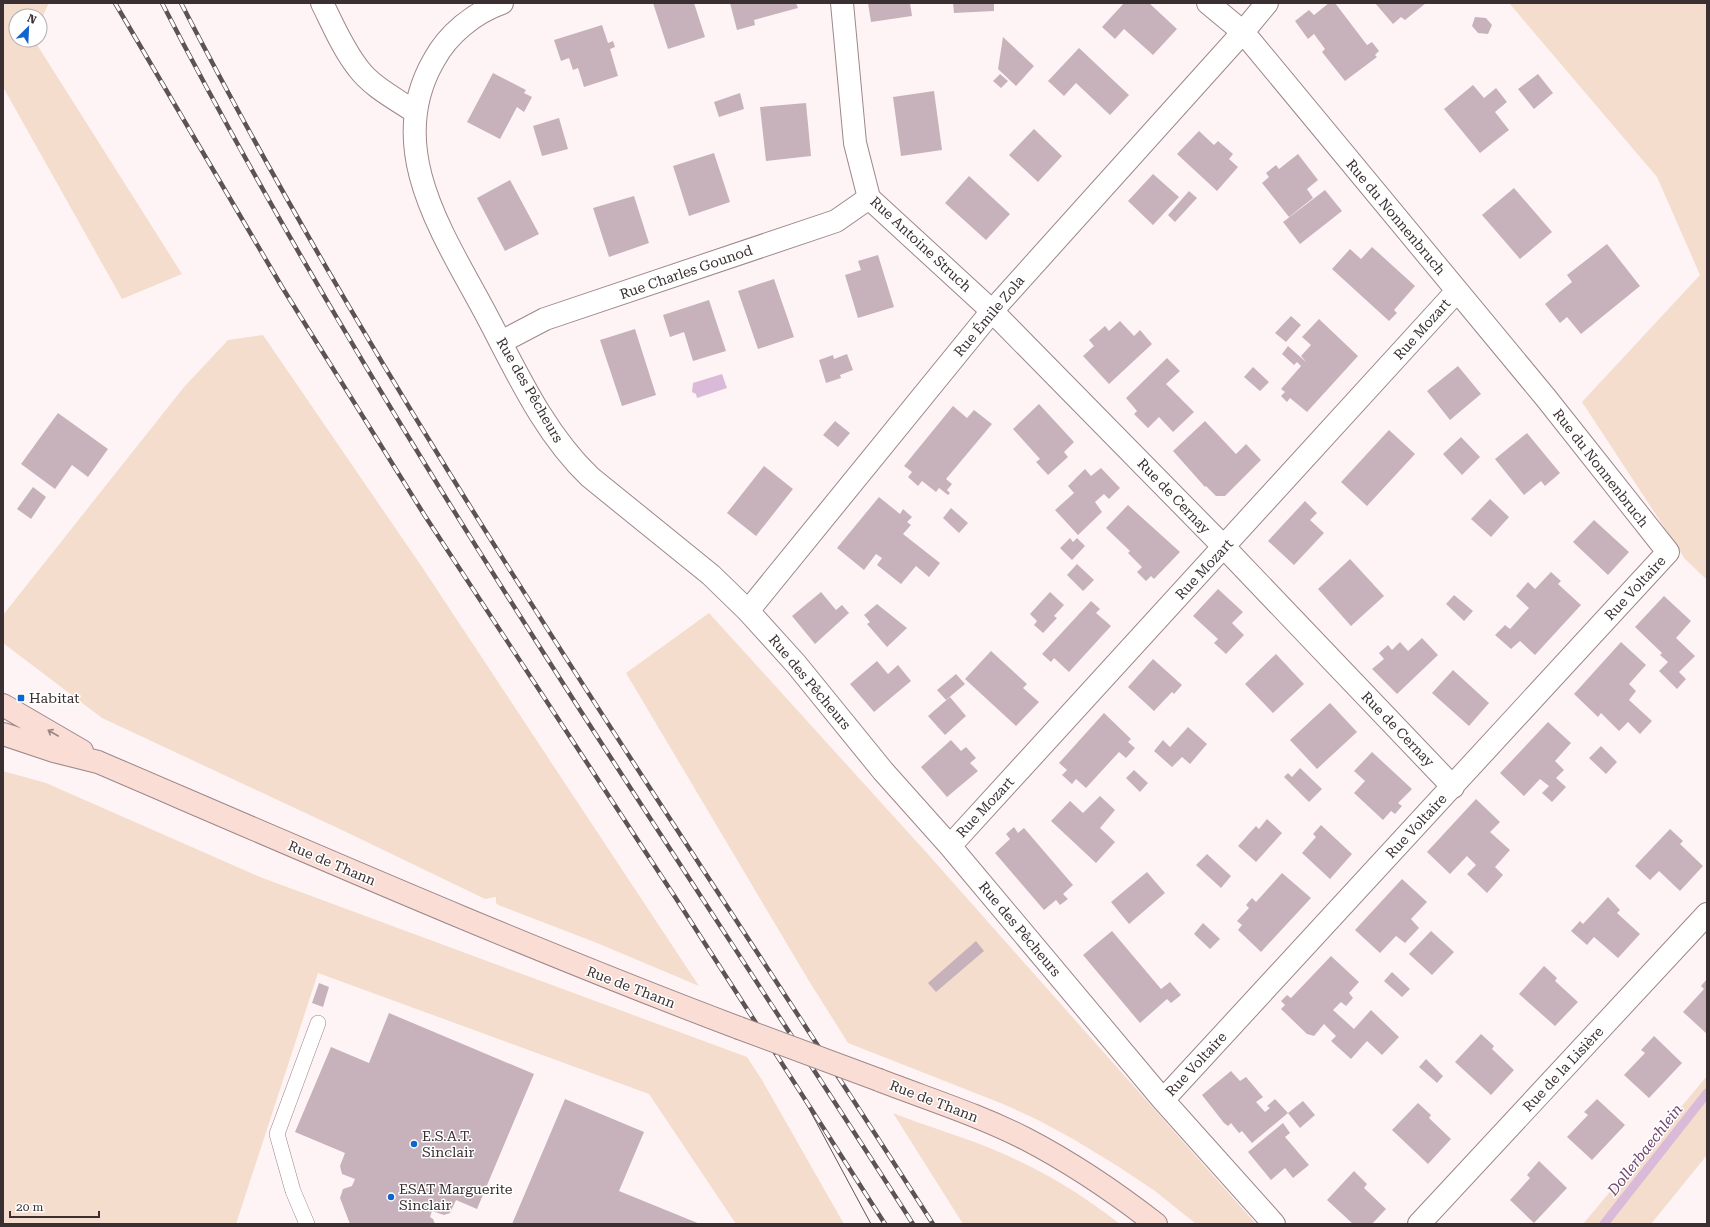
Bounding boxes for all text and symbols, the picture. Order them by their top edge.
north arrow [8,8,48,48]
text: N [25,12,39,27]
street label: Rue du Nonnenbruch [1343,156,1449,278]
street label: Rue Antoine Struch [867,193,975,295]
street label: Rue Charles Gounod [618,242,754,302]
street label: Rue Émile Zola [951,272,1028,360]
street label: Rue Mozart [1390,295,1454,363]
street label: Rue des Pêcheurs [493,335,567,446]
street label: Rue du Nonnenbruch [1550,406,1652,530]
street label: Rue de Cernay [1134,455,1214,537]
street label: Rue Mozart [1172,536,1236,602]
street label: Rue Voltaire [1601,552,1669,623]
street label: Rue des Pêcheurs [766,631,854,733]
street label: Rue de Cernay [1358,688,1438,770]
place label: Habitat [29,690,79,706]
marker: Habitat [16,693,26,703]
one-way arrow [47,729,59,737]
street label: Rue Mozart [953,774,1017,840]
street label: Rue Voltaire [1382,790,1450,861]
street label: Rue de Thann [286,837,378,889]
street label: Rue des Pêcheurs [976,878,1064,980]
street label: Rue de Thann [584,963,678,1011]
street label: Rue de la Lisière [1520,1023,1607,1115]
street label: Rue Voltaire [1162,1028,1230,1099]
street label: Rue de Thann [887,1077,981,1125]
water label: Dollerbaechlein [1603,1101,1686,1200]
place label: E.S.A.T. Sinclair [422,1128,474,1160]
marker: E.S.A.T. Sinclair [409,1139,419,1149]
place label: ESAT Marguerite Sinclair [399,1181,513,1213]
marker: ESAT Marguerite Sinclair [386,1192,396,1202]
scale bar [10,1193,99,1219]
text: 20 m [16,1200,43,1214]

